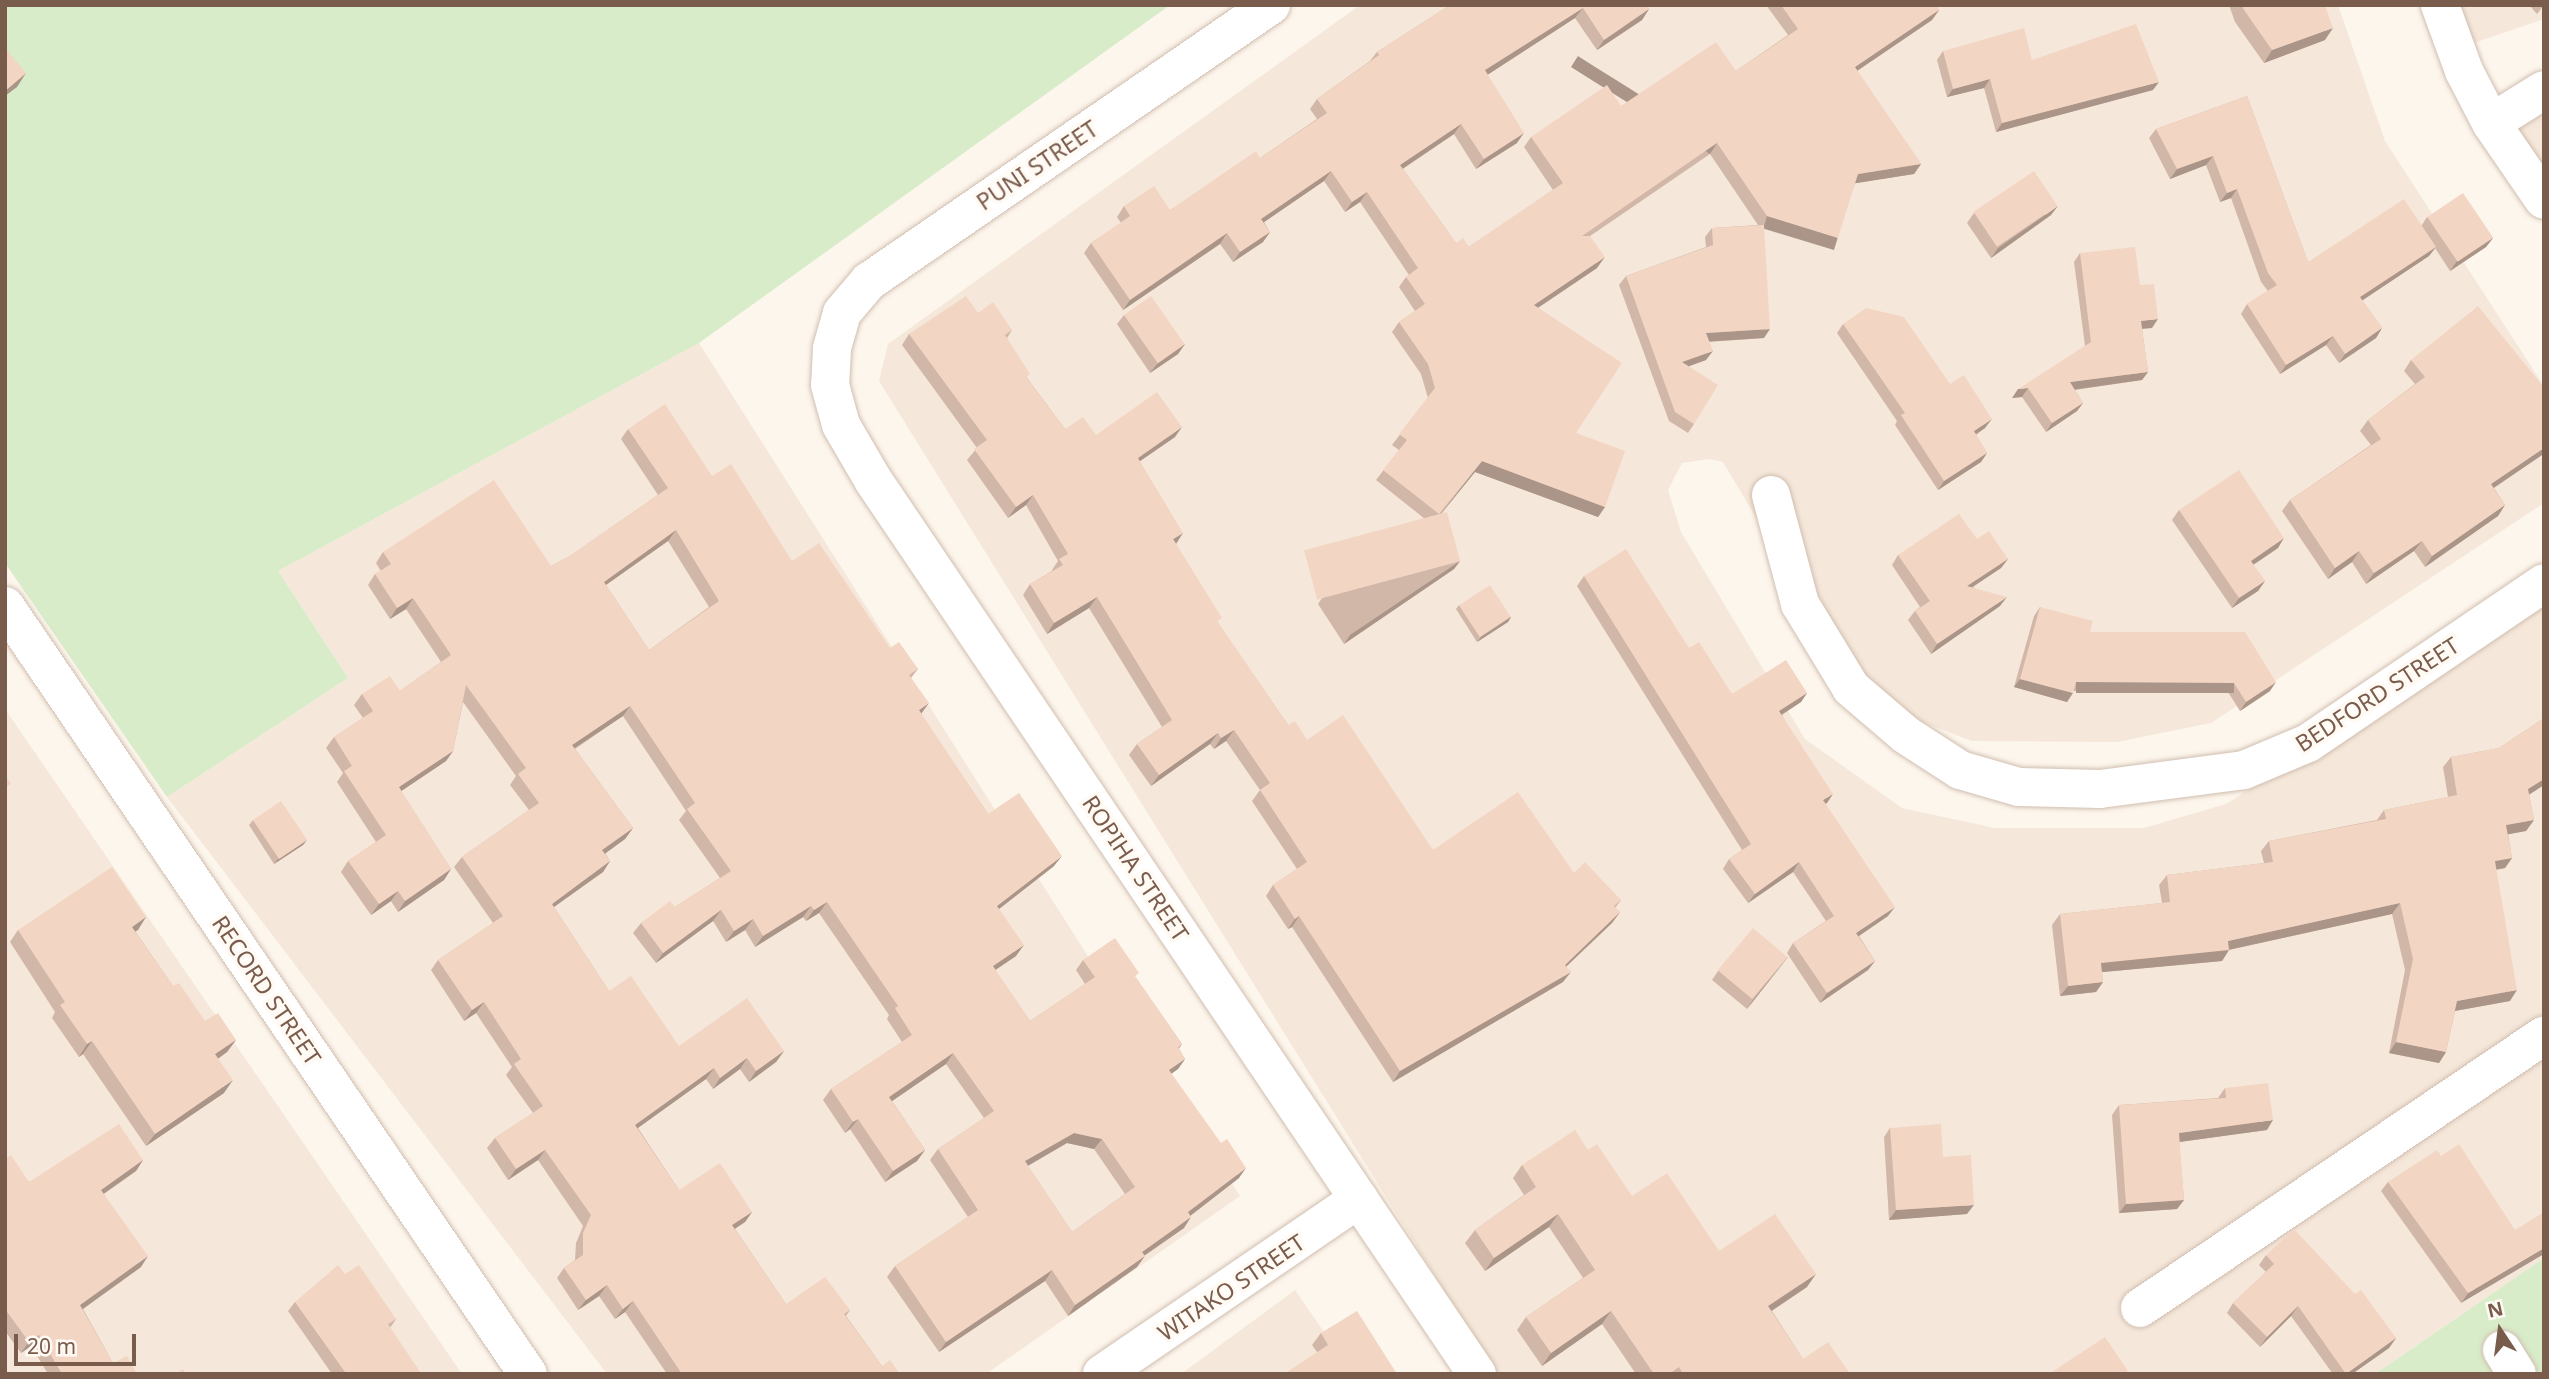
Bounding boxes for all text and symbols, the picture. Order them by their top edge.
street label: PUNI STREET [971,114,1103,216]
street label: BEDFORD STREET [2290,631,2464,757]
street label: ROPIHA STREET [1077,790,1195,946]
street label: RECORD STREET [207,910,327,1070]
street label: WITAKO STREET [1152,1228,1310,1346]
north arrow [2465,1295,2535,1365]
text: N [2485,1295,2506,1324]
scale bar [18,1320,140,1364]
text: 20 m [27,1332,76,1360]

